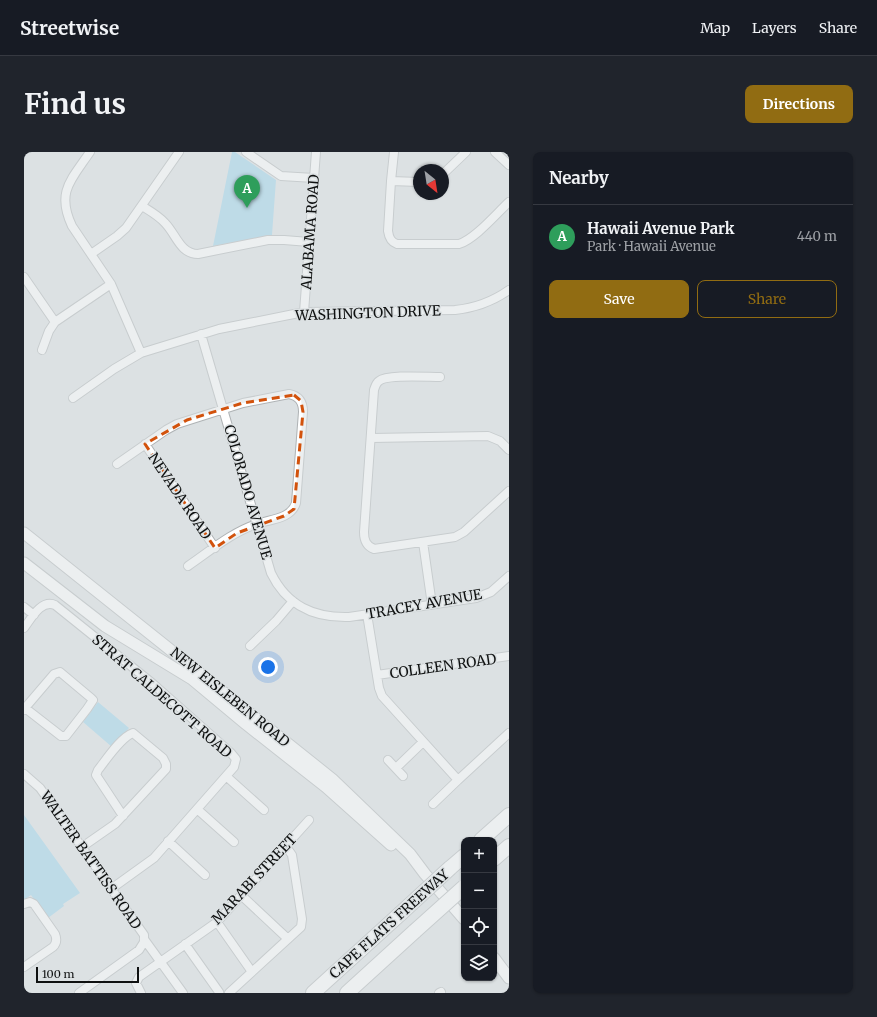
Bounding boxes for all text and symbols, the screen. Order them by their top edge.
text: Streetwise [20,16,119,40]
text: Map [700,19,730,37]
text: Layers [752,19,797,37]
text: Share [819,19,857,37]
button: Directions [745,85,853,123]
text: Find us [24,86,126,122]
north arrow [413,164,449,200]
text: Nearby [549,167,609,189]
street label: ALABAMA ROAD [297,173,323,291]
pin: A [234,175,260,208]
text: Hawaii Avenue Park [587,219,734,238]
text: A [557,228,567,245]
text: 440 m [797,228,837,245]
text: Park · Hawaii Avenue [587,238,716,255]
button: Save [549,280,689,318]
button: Share [697,280,837,318]
street label: WASHINGTON DRIVE [294,301,441,325]
street label: COLORADO AVENUE [220,423,276,562]
street label: NEVADA ROAD [144,449,216,543]
street label: TRACEY AVENUE [365,585,483,623]
street label: STRAT CALDECOTT ROAD [88,630,236,762]
street label: NEW EISLEBEN ROAD [167,643,294,751]
street label: COLLEEN ROAD [388,650,498,682]
your location [258,657,278,677]
street label: WALTER BATTISS ROAD [36,787,146,933]
street label: MARABI STREET [208,830,301,928]
map controls [461,837,497,981]
button: + [461,837,497,873]
street label: CAPE FLATS FREEWAY [325,865,453,982]
button: − [461,873,497,909]
button: locate [461,909,497,945]
button: layers [461,945,497,981]
scale bar [36,965,139,984]
text: 100 m [42,967,74,981]

